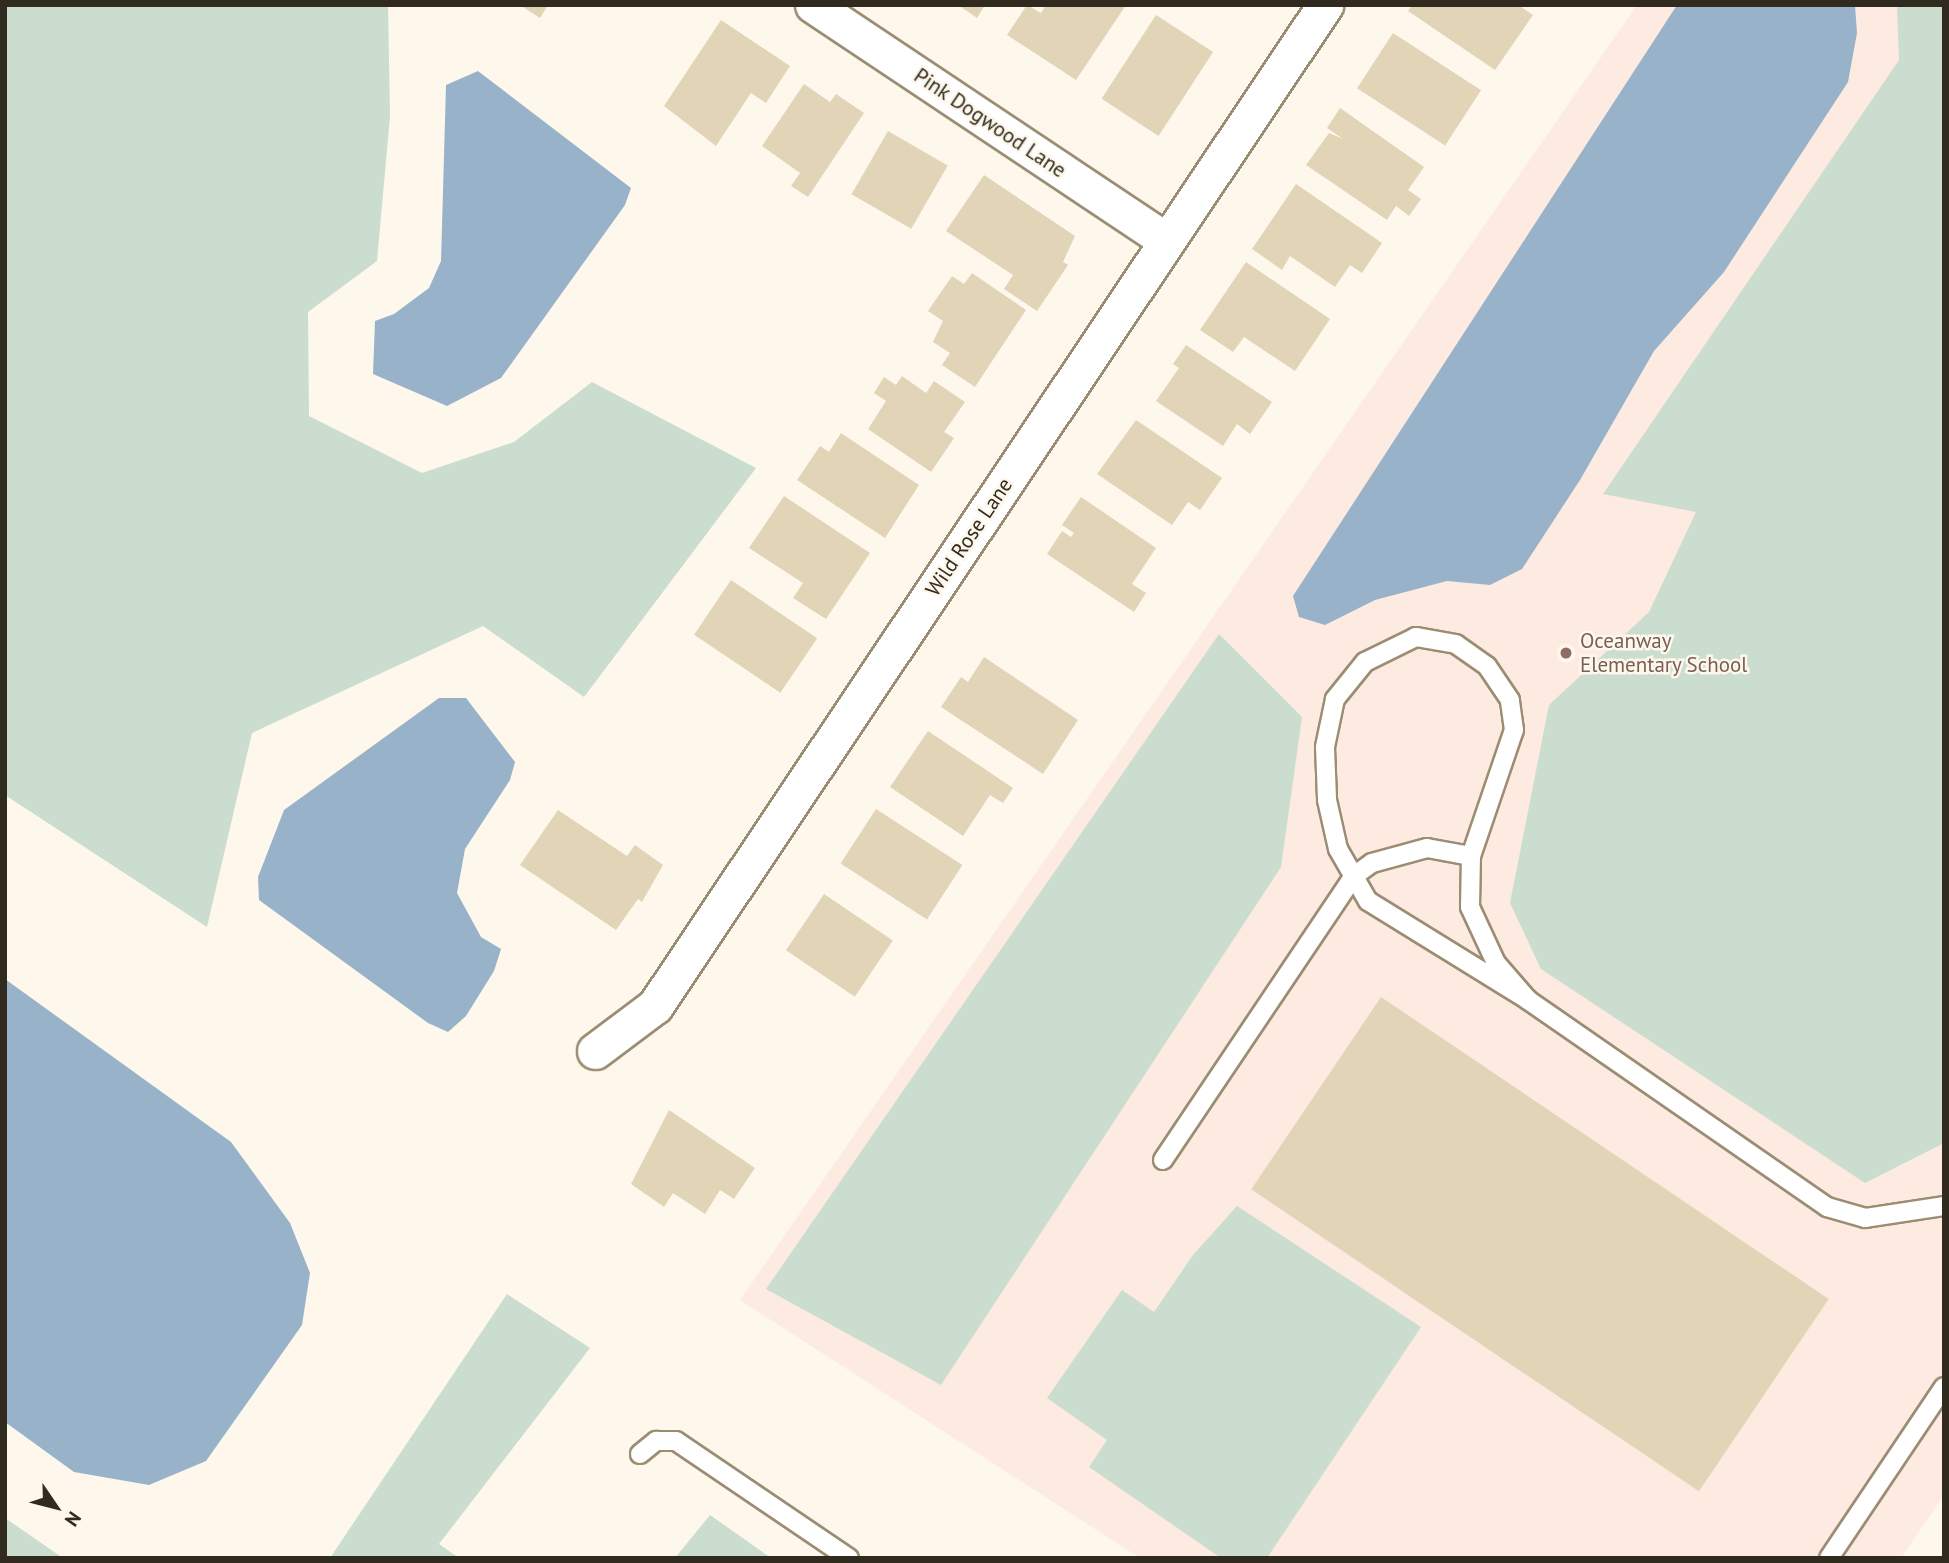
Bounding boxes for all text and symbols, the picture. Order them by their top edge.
street label: Pink Dogwood Lane [909,63,1071,183]
street label: Wild Rose Lane [920,473,1018,601]
place label: Oceanway Elementary School [1580,628,1748,678]
marker: Oceanway Elementary School [1558,645,1574,661]
north arrow [21,1472,91,1542]
text: N [60,1507,87,1531]

